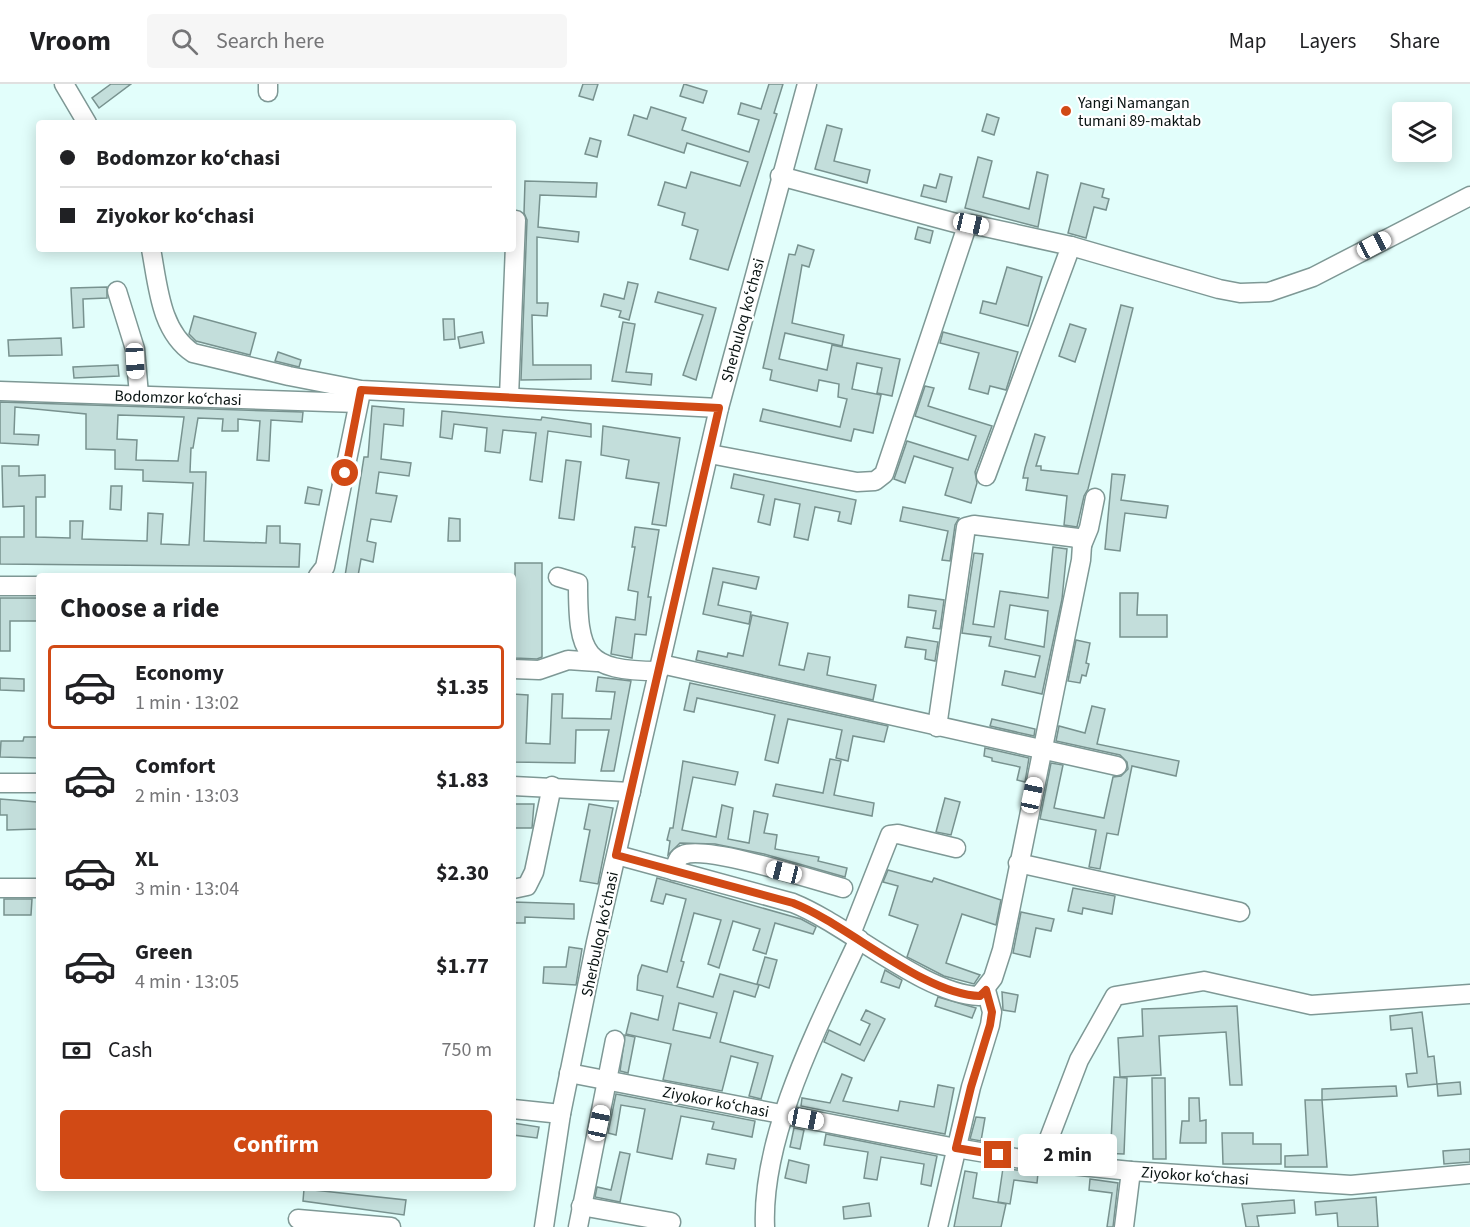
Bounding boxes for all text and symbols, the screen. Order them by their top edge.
search box [147,14,567,68]
text: Vroom [30,21,111,61]
icon: search [168,25,201,58]
text: Search here [216,25,324,57]
text: Map [1229,26,1266,56]
text: Layers [1299,26,1356,56]
text: Share [1389,26,1440,56]
place label: Yangi Namangan tumani 89-maktab [1077,92,1201,132]
map controls [1392,102,1452,162]
button: layers [1392,102,1452,162]
marker: Yangi Namangan tumani 89-maktab [1059,104,1073,118]
text: Bodomzor koʻchasi [96,142,280,174]
text: Ziyokor koʻchasi [96,200,254,232]
car [951,211,991,237]
car [1354,229,1394,261]
street label: Sherbuloq koʻchasi [716,256,770,385]
car [125,343,145,379]
street label: Bodomzor koʻchasi [114,385,242,411]
route start [331,459,358,486]
text: Choose a ride [60,589,220,628]
text: Economy [135,657,224,689]
icon: car [63,660,117,714]
text: $1.35 [436,671,489,703]
text: 1 min · 13:02 [135,689,239,717]
text: Comfort [135,750,216,782]
icon: car [63,753,117,807]
text: $1.83 [436,764,489,796]
car [1019,776,1045,814]
text: 2 min · 13:03 [135,782,239,810]
text: XL [135,843,159,875]
icon: car [63,846,117,900]
text: $2.30 [436,857,489,889]
car [764,859,804,885]
street label: Sherbuloq koʻchasi [576,870,624,999]
text: 3 min · 13:04 [135,875,239,903]
text: Green [135,936,193,968]
icon: car [63,939,117,993]
text: $1.77 [436,950,489,982]
text: 4 min · 13:05 [135,968,239,996]
icon: cash [60,1034,93,1067]
text: Cash [108,1034,153,1066]
text: 750 m [442,1036,492,1064]
street label: Ziyokor koʻchasi [661,1081,771,1123]
car [586,1104,612,1142]
car [787,1107,825,1131]
button: Confirm [60,1110,492,1179]
callout: 2 min [1019,1134,1118,1176]
route end [984,1141,1011,1168]
text: 2 min [1043,1141,1092,1169]
street label: Ziyokor koʻchasi [1140,1161,1250,1191]

